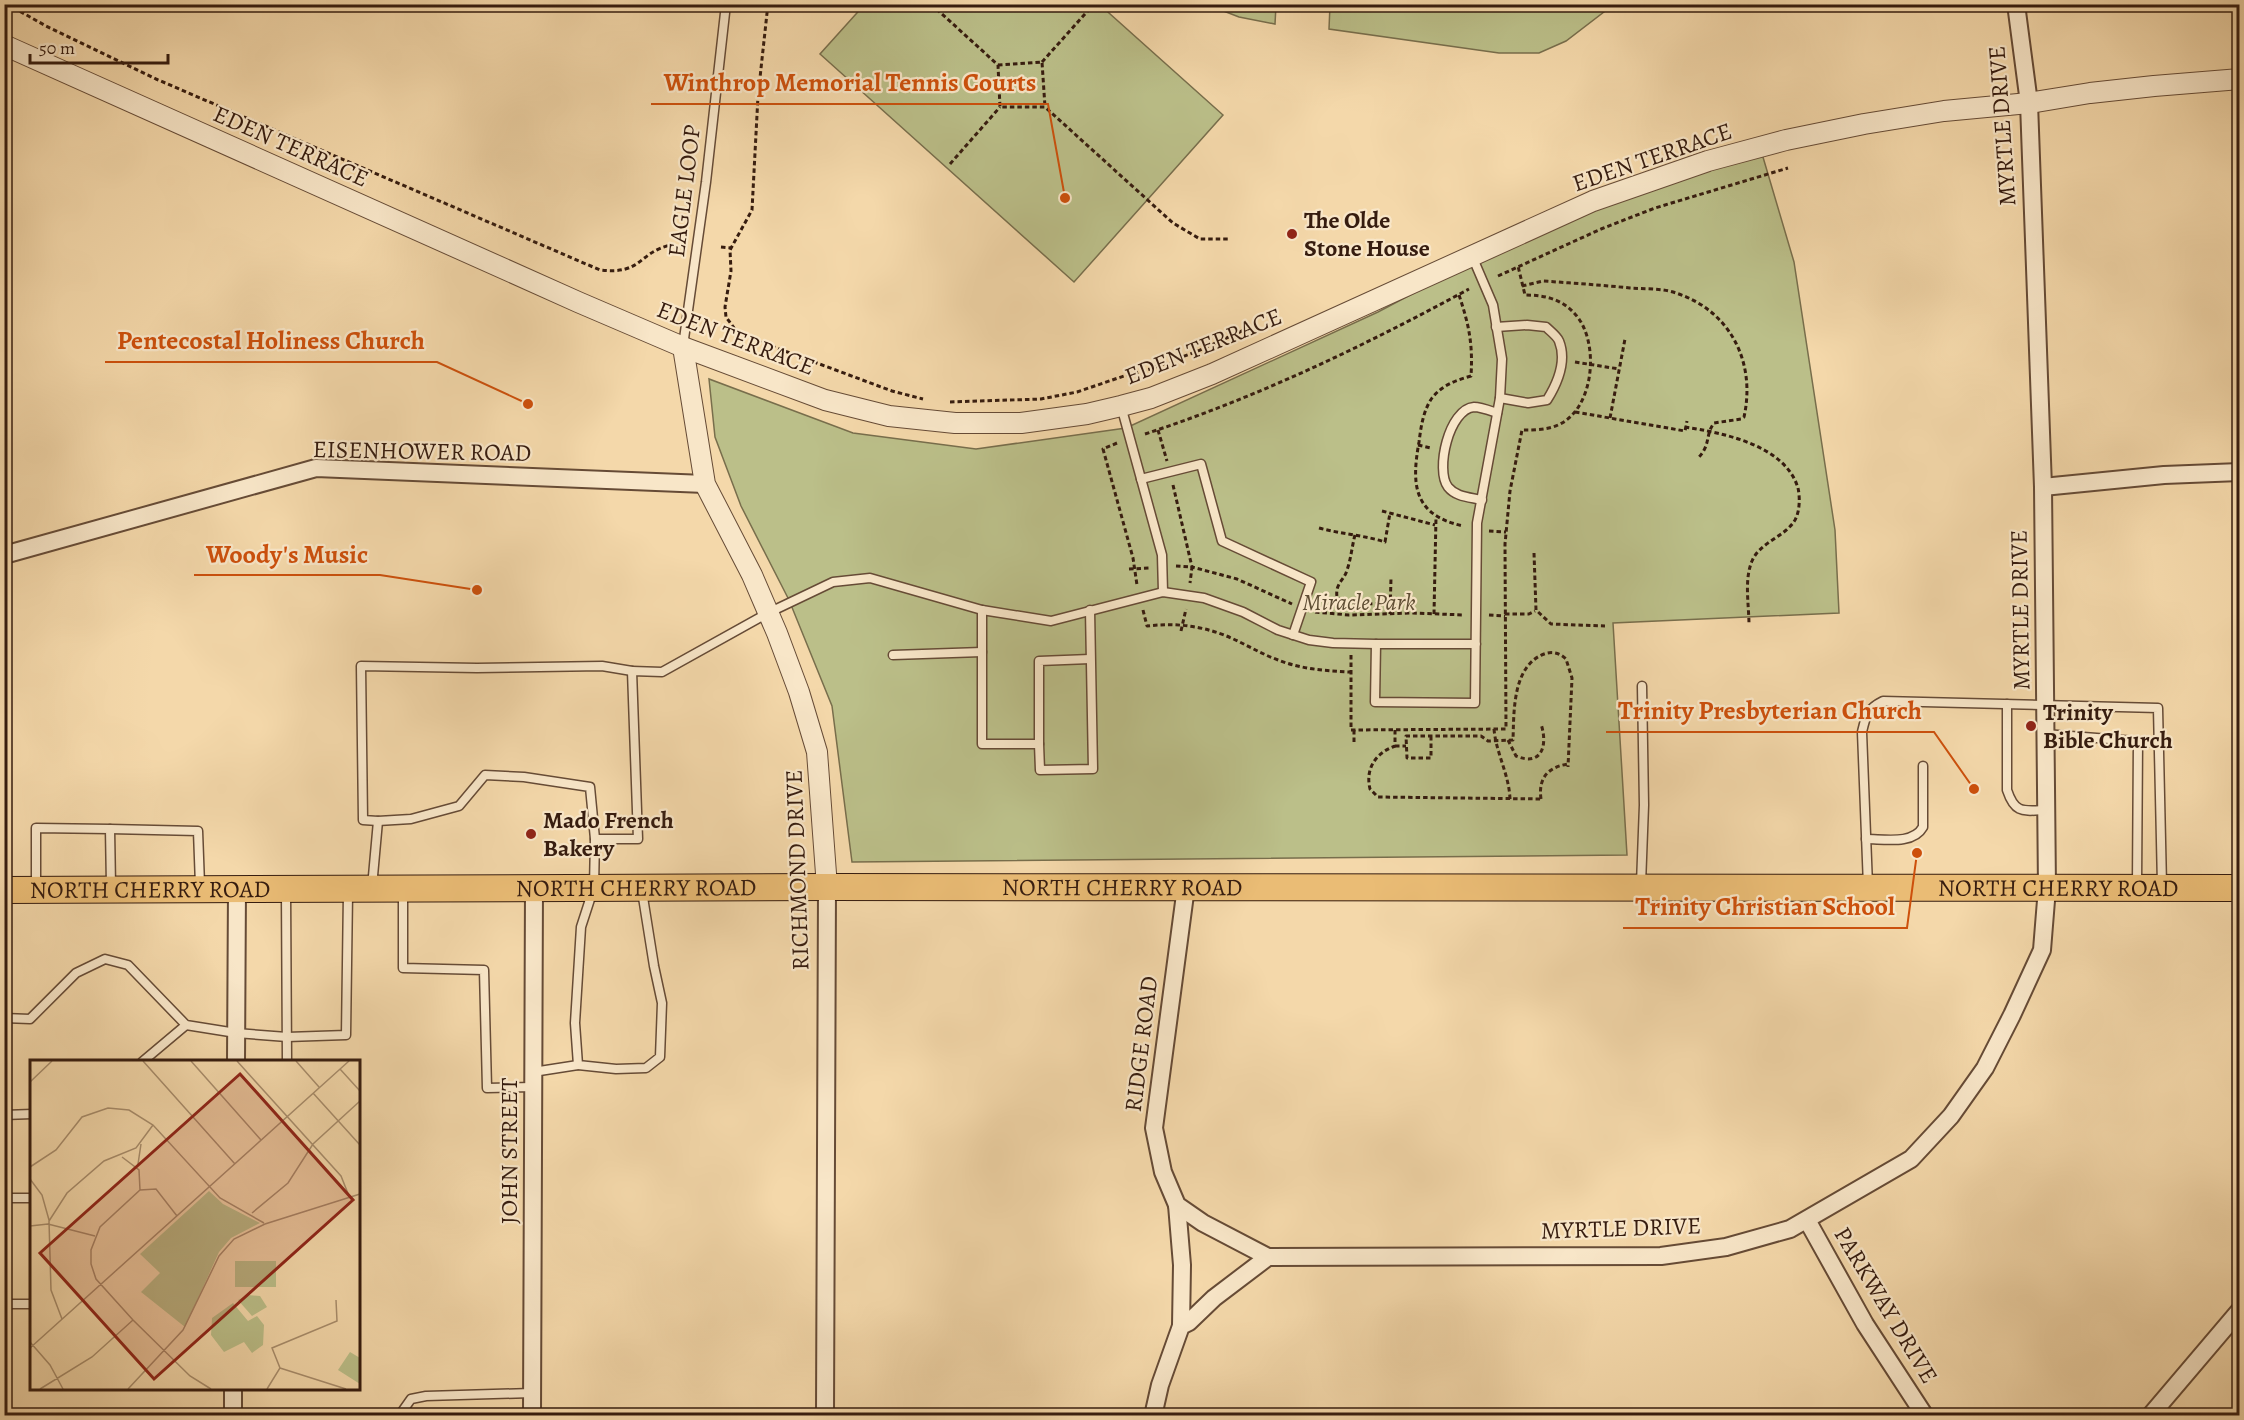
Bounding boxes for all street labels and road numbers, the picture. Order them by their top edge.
street label: MYRTLE DRIVE [1980,45,2024,207]
street label: EDEN TERRACE [208,97,374,195]
street label: EDEN TERRACE [1568,115,1736,199]
street label: EAGLE LOOP [660,123,708,259]
street label: EDEN TERRACE [652,293,820,383]
street label: EDEN TERRACE [1120,300,1286,392]
street label: EISENHOWER ROAD [312,433,532,469]
street label: MYRTLE DRIVE [2003,530,2037,690]
street label: RICHMOND DRIVE [778,769,816,971]
street label: NORTH CHERRY ROAD [516,871,756,904]
street label: NORTH CHERRY ROAD [1002,871,1242,903]
street label: NORTH CHERRY ROAD [1938,872,2178,904]
street label: NORTH CHERRY ROAD [30,873,270,906]
street label: RIDGE ROAD [1117,974,1165,1114]
street label: JOHN STREET [493,1078,525,1224]
street label: MYRTLE DRIVE [1540,1209,1702,1247]
street label: PARKWAY DRIVE [1827,1221,1945,1389]

